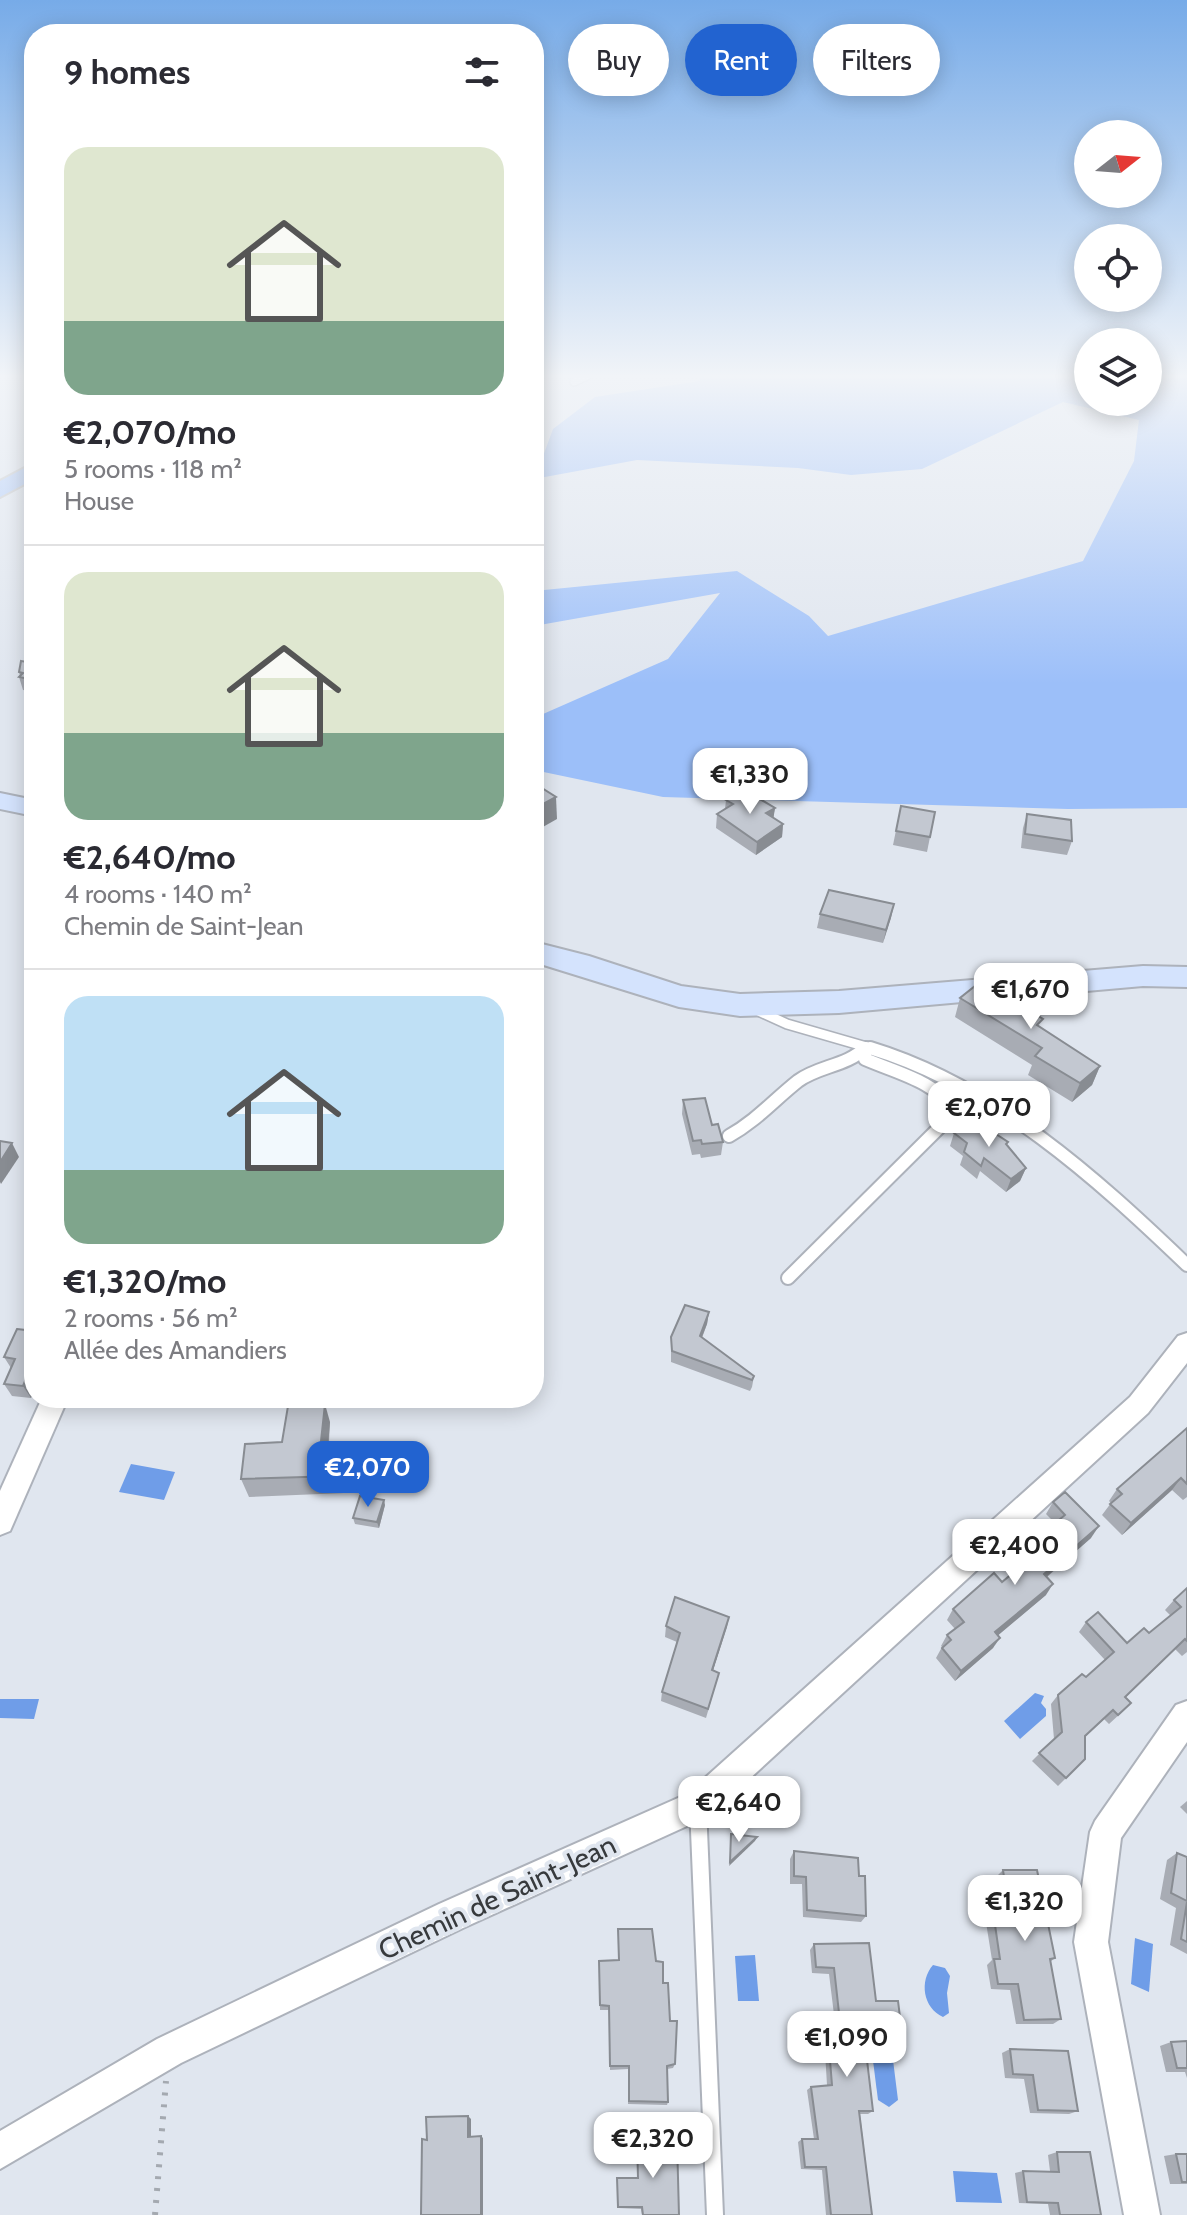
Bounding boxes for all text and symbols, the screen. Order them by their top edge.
chip: Buy [568,24,669,96]
chip: Rent [685,24,797,96]
chip: Filters [813,24,940,96]
icon: filters [460,50,504,94]
text: 9 homes [64,51,190,93]
north arrow [1074,120,1162,208]
map controls [1074,120,1162,416]
icon: home [212,199,356,343]
button: locate [1074,224,1162,312]
button: layers [1074,328,1162,416]
text: €2,070/mo [64,411,236,453]
text: 5 rooms · 118 m² [64,453,242,485]
text: House [64,485,134,517]
icon: home [212,624,356,768]
pin: €1,330 [685,748,815,816]
text: €1,330 [711,758,789,790]
text: €2,640/mo [64,836,236,878]
text: 4 rooms · 140 m² [64,878,252,910]
text: Chemin de Saint-Jean [64,910,304,942]
pin: €1,670 [966,963,1096,1031]
text: €1,670 [992,973,1070,1005]
icon: home [212,1048,356,1192]
pin: €2,070 [924,1081,1054,1149]
text: €2,070 [946,1091,1032,1123]
text: €1,320/mo [64,1260,226,1302]
text: 2 rooms · 56 m² [64,1302,238,1334]
text: Allée des Amandiers [64,1334,287,1366]
pin: €2,070 [303,1441,433,1509]
text: €2,070 [325,1451,411,1483]
pin: €2,400 [950,1519,1080,1587]
text: €2,400 [970,1529,1060,1561]
pin: €2,640 [674,1776,804,1844]
text: €2,640 [696,1786,782,1818]
street label: Chemin de Saint-Jean [373,1827,621,1967]
pin: €1,320 [960,1875,1090,1943]
text: €1,320 [986,1885,1064,1917]
pin: €1,090 [782,2011,912,2079]
text: €1,090 [805,2021,889,2053]
pin: €2,320 [588,2112,718,2180]
text: €2,320 [612,2122,694,2154]

